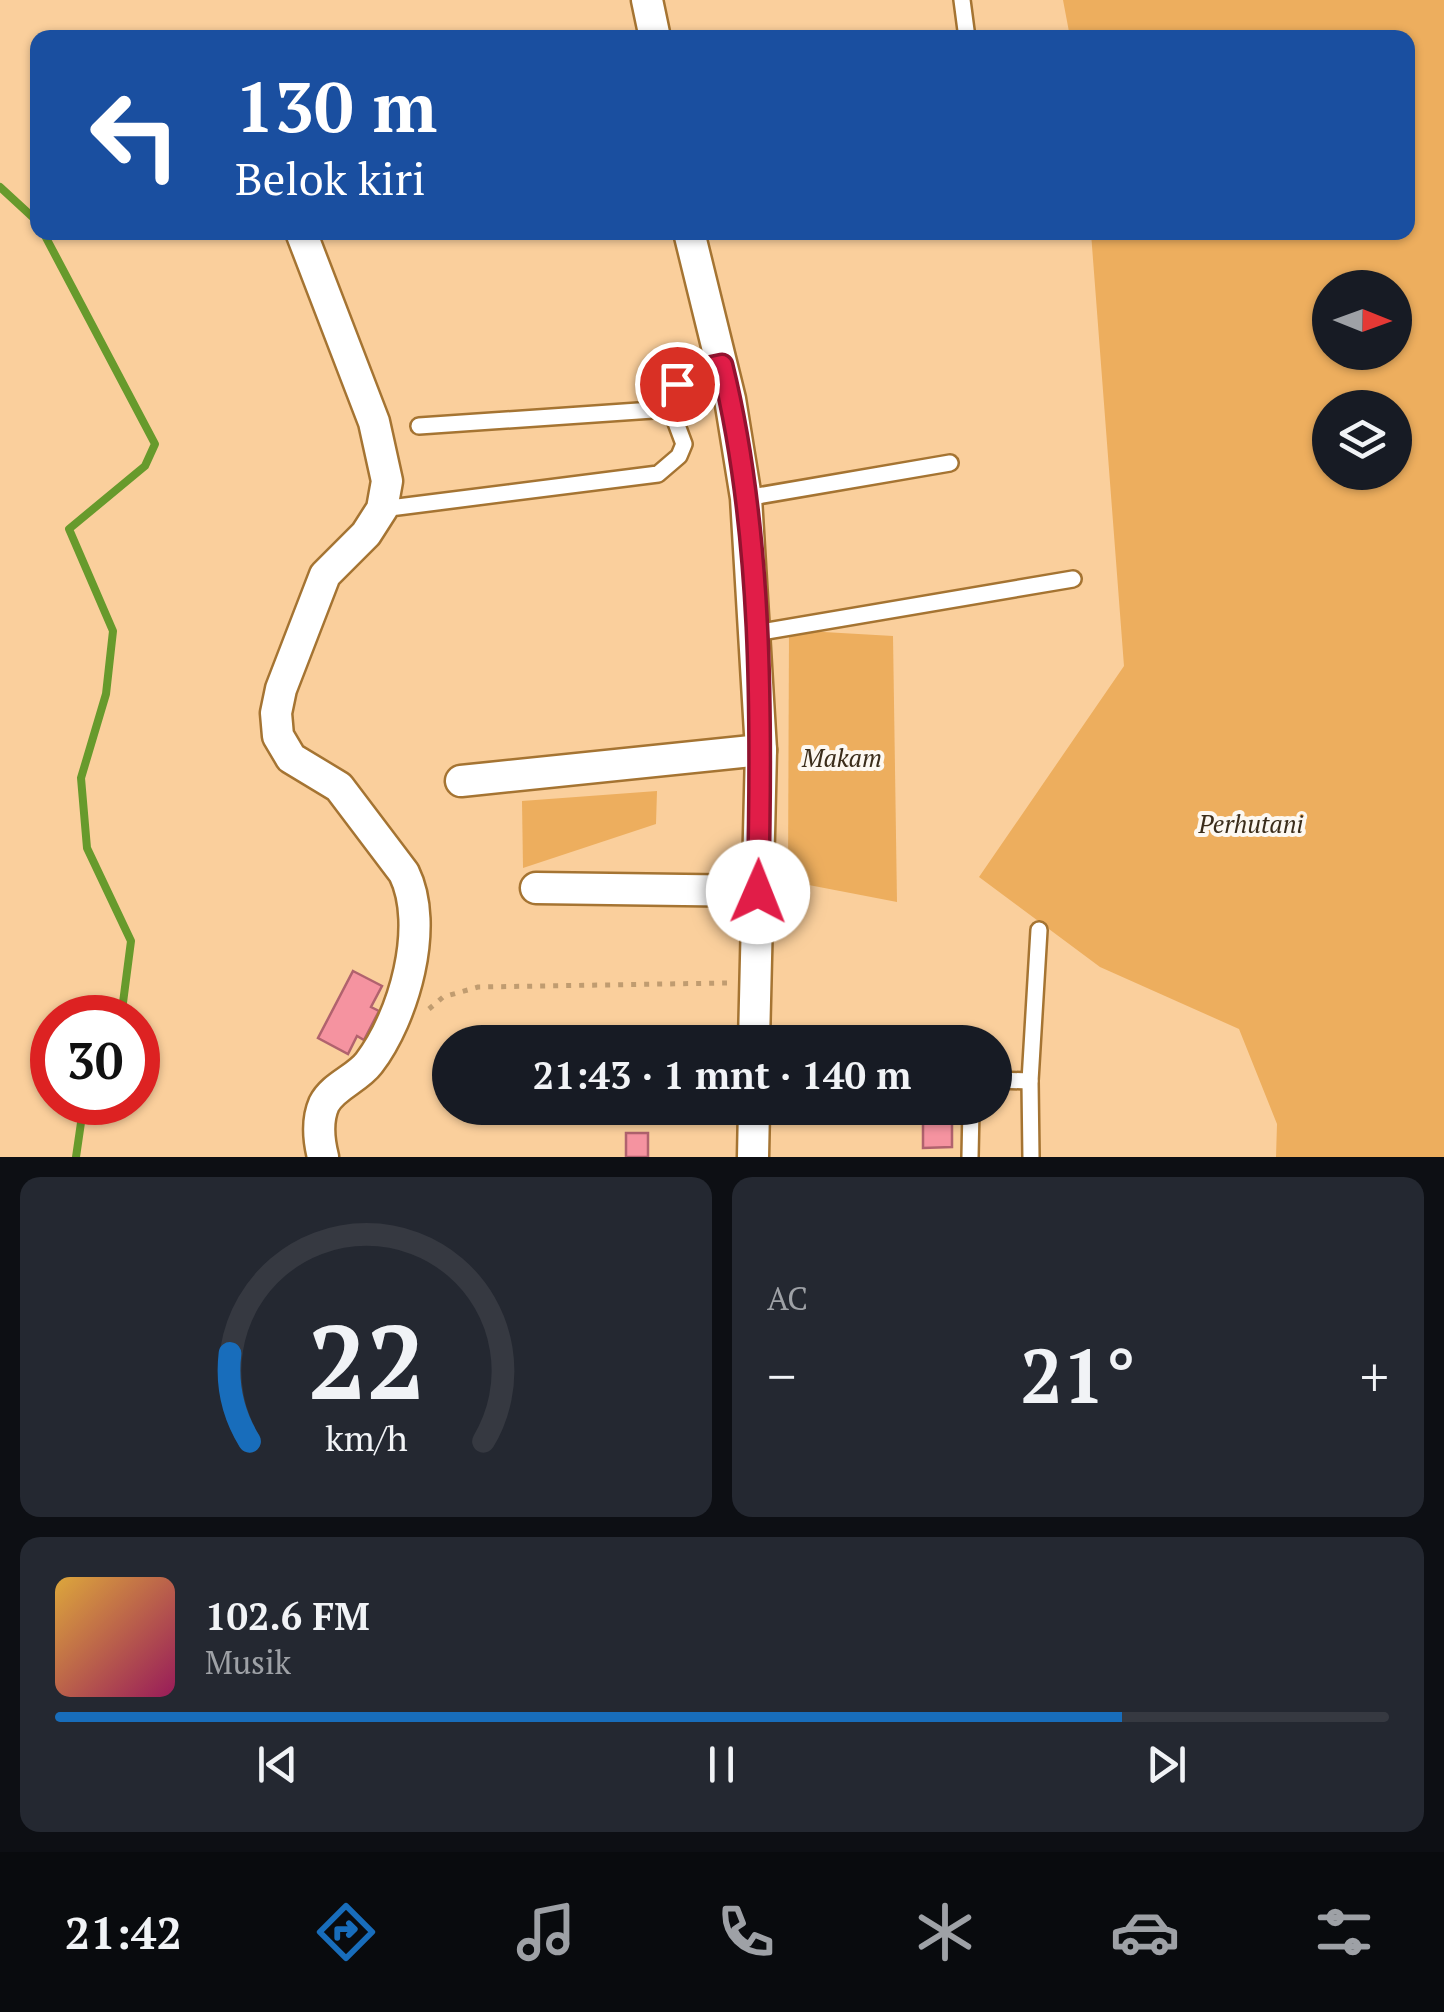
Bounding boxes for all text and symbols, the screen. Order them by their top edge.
text: 130 m [235,59,437,152]
icon: left [70,70,200,200]
text: Belok kiri [235,148,426,208]
north arrow [1312,270,1412,370]
map controls [1312,270,1412,490]
pin [635,342,720,427]
icon: arrive [650,357,705,412]
button: layers [1312,390,1412,490]
park label: Makam [801,741,882,774]
park label: Perhutani [1198,807,1304,840]
position arrow [706,840,810,944]
speed limit sign: 30 [30,995,160,1125]
text: 21:43 · 1 mnt · 140 m [533,1050,911,1100]
text: AC [767,1277,808,1319]
text: 22 [307,1291,425,1429]
text: 21° [1020,1325,1136,1424]
text: − [767,1339,796,1412]
text: + [1360,1339,1389,1412]
text: km/h [325,1414,407,1461]
text: 102.6 FM [205,1591,370,1641]
text: Musik [205,1641,291,1683]
icon: previous [250,1737,305,1792]
icon: pause [694,1737,749,1792]
icon: next [1139,1737,1194,1792]
icon: directions [311,1897,381,1967]
icon: music [511,1897,581,1967]
icon: phone [711,1897,781,1967]
icon: climate [910,1897,980,1967]
icon: car [1110,1897,1180,1967]
icon: filters [1309,1897,1379,1967]
text: 21:42 [65,1902,182,1962]

